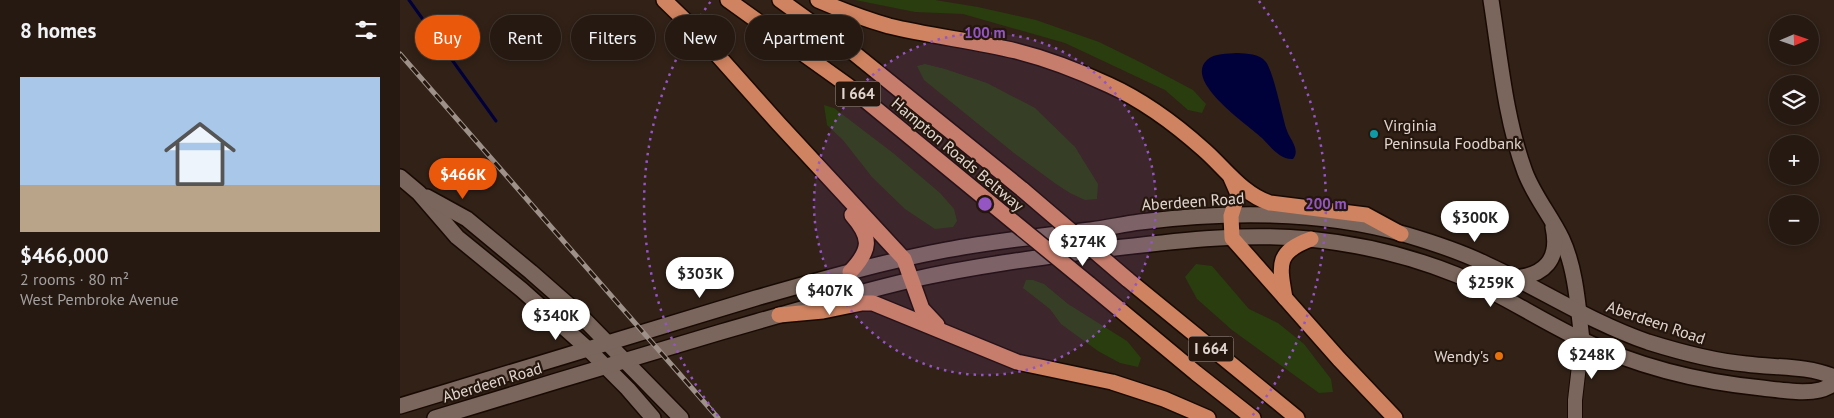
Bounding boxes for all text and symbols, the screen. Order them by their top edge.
chip: Buy [415,15,480,60]
chip: Rent [490,15,561,60]
chip: Filters [571,15,655,60]
chip: New [665,15,735,60]
chip: Apartment [745,15,863,60]
north arrow [1769,15,1819,65]
map controls [1769,15,1819,245]
icon: filters [352,16,380,44]
text: 8 homes [20,17,96,44]
text: 100 m [964,23,1006,42]
button: layers [1769,75,1819,125]
road number: I 664 [836,82,880,106]
street label: Hampton Roads Beltway [888,93,1029,216]
icon: home [155,109,245,199]
place label: Virginia Peninsula Foodbank [1383,115,1522,153]
marker: Virginia Peninsula Foodbank [1368,128,1380,140]
button: + [1769,135,1819,185]
pin: $466K [428,158,498,200]
text: $466K [440,164,486,184]
street label: Aberdeen Road [1141,187,1245,215]
text: 200 m [1305,194,1347,213]
centre of rings [976,195,994,213]
button: − [1769,195,1819,245]
pin: $300K [1440,200,1510,243]
text: $300K [1452,207,1498,227]
pin: $274K [1048,224,1118,267]
text: $274K [1060,231,1106,251]
text: $466,000 [20,242,109,269]
pin: $303K [665,256,735,299]
text: $303K [677,263,723,283]
pin: $259K [1456,266,1526,308]
text: 2 rooms · 80 m² [20,269,129,289]
text: $259K [1468,272,1514,292]
pin: $407K [795,274,865,316]
text: $407K [807,280,853,300]
text: West Pembroke Avenue [20,289,179,309]
street label: Aberdeen Road [1604,296,1708,348]
pin: $340K [521,298,591,341]
text: $340K [533,305,579,325]
road number: I 664 [1188,336,1234,362]
pin: $248K [1557,338,1627,380]
text: $248K [1569,344,1615,364]
place label: Wendy's [1434,346,1489,366]
marker: Wendy's [1493,350,1505,362]
street label: Aberdeen Road [440,357,544,407]

